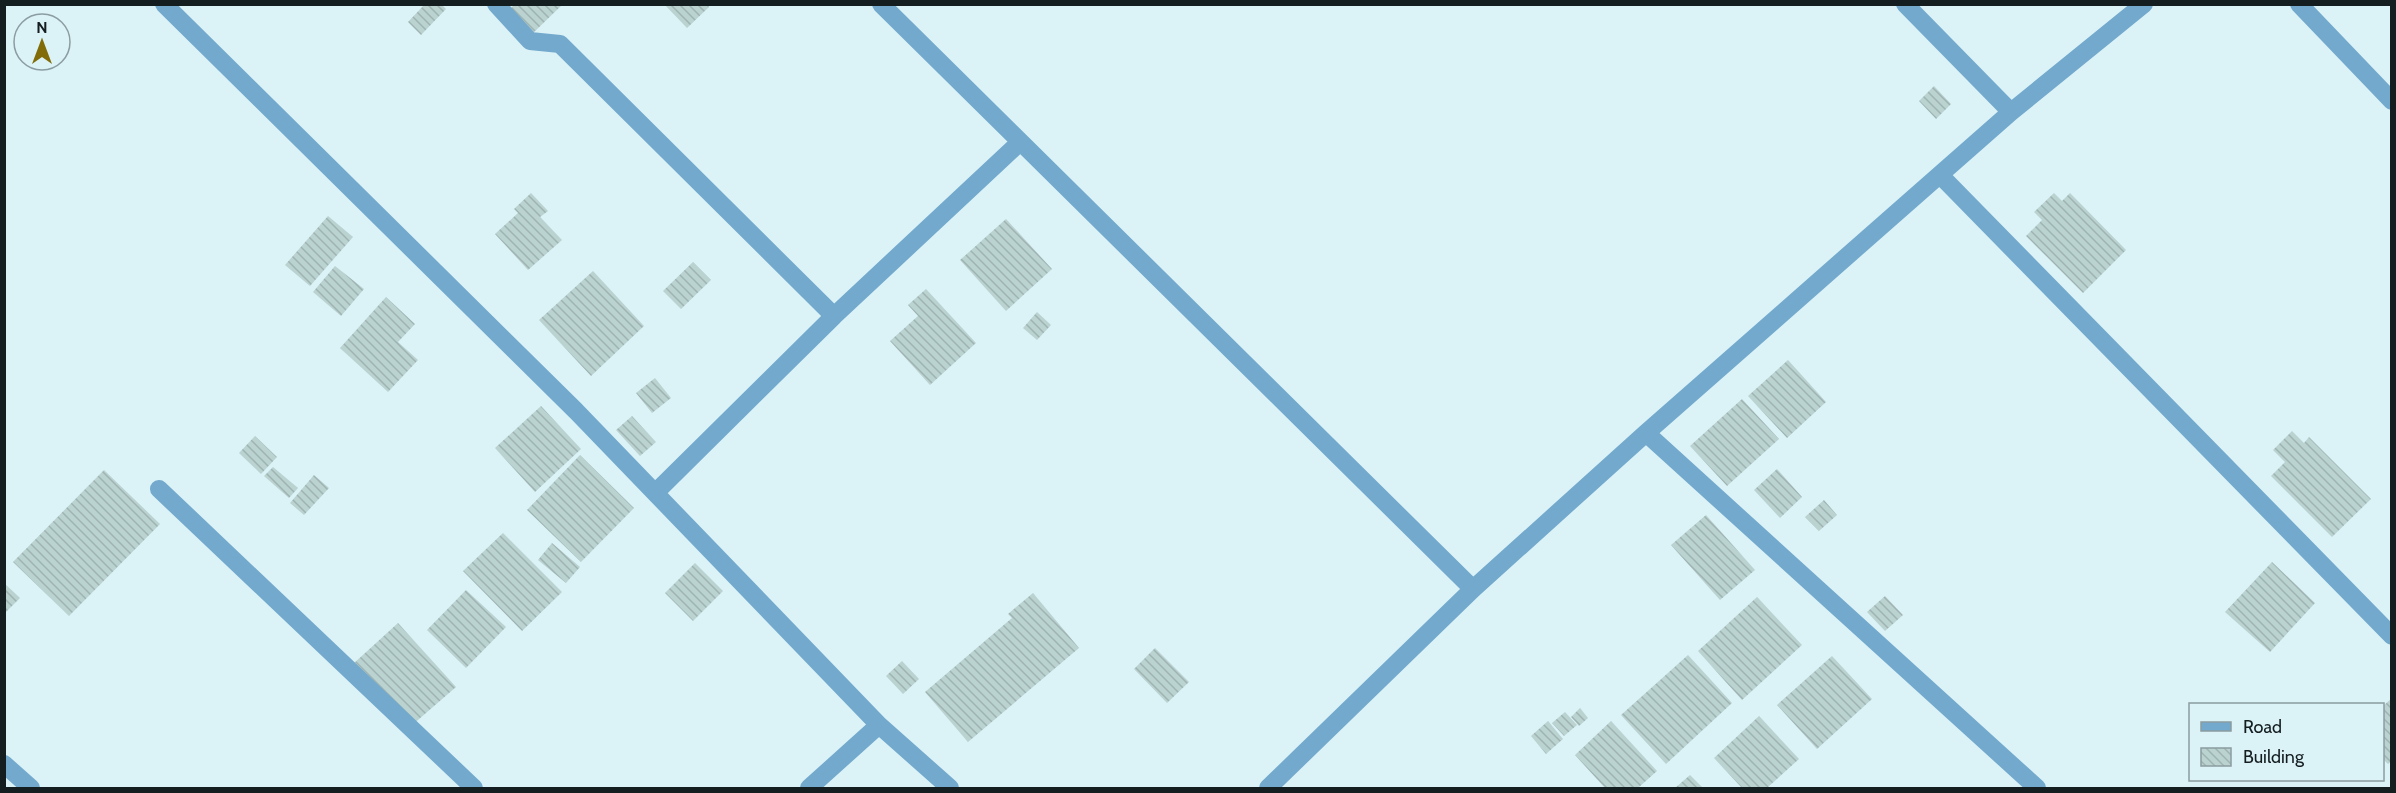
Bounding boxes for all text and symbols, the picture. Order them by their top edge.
north arrow [12,12,72,72]
text: N [36,18,48,37]
legend [2189,703,2384,781]
text: Road [2243,716,2282,738]
text: Building [2243,746,2305,768]

